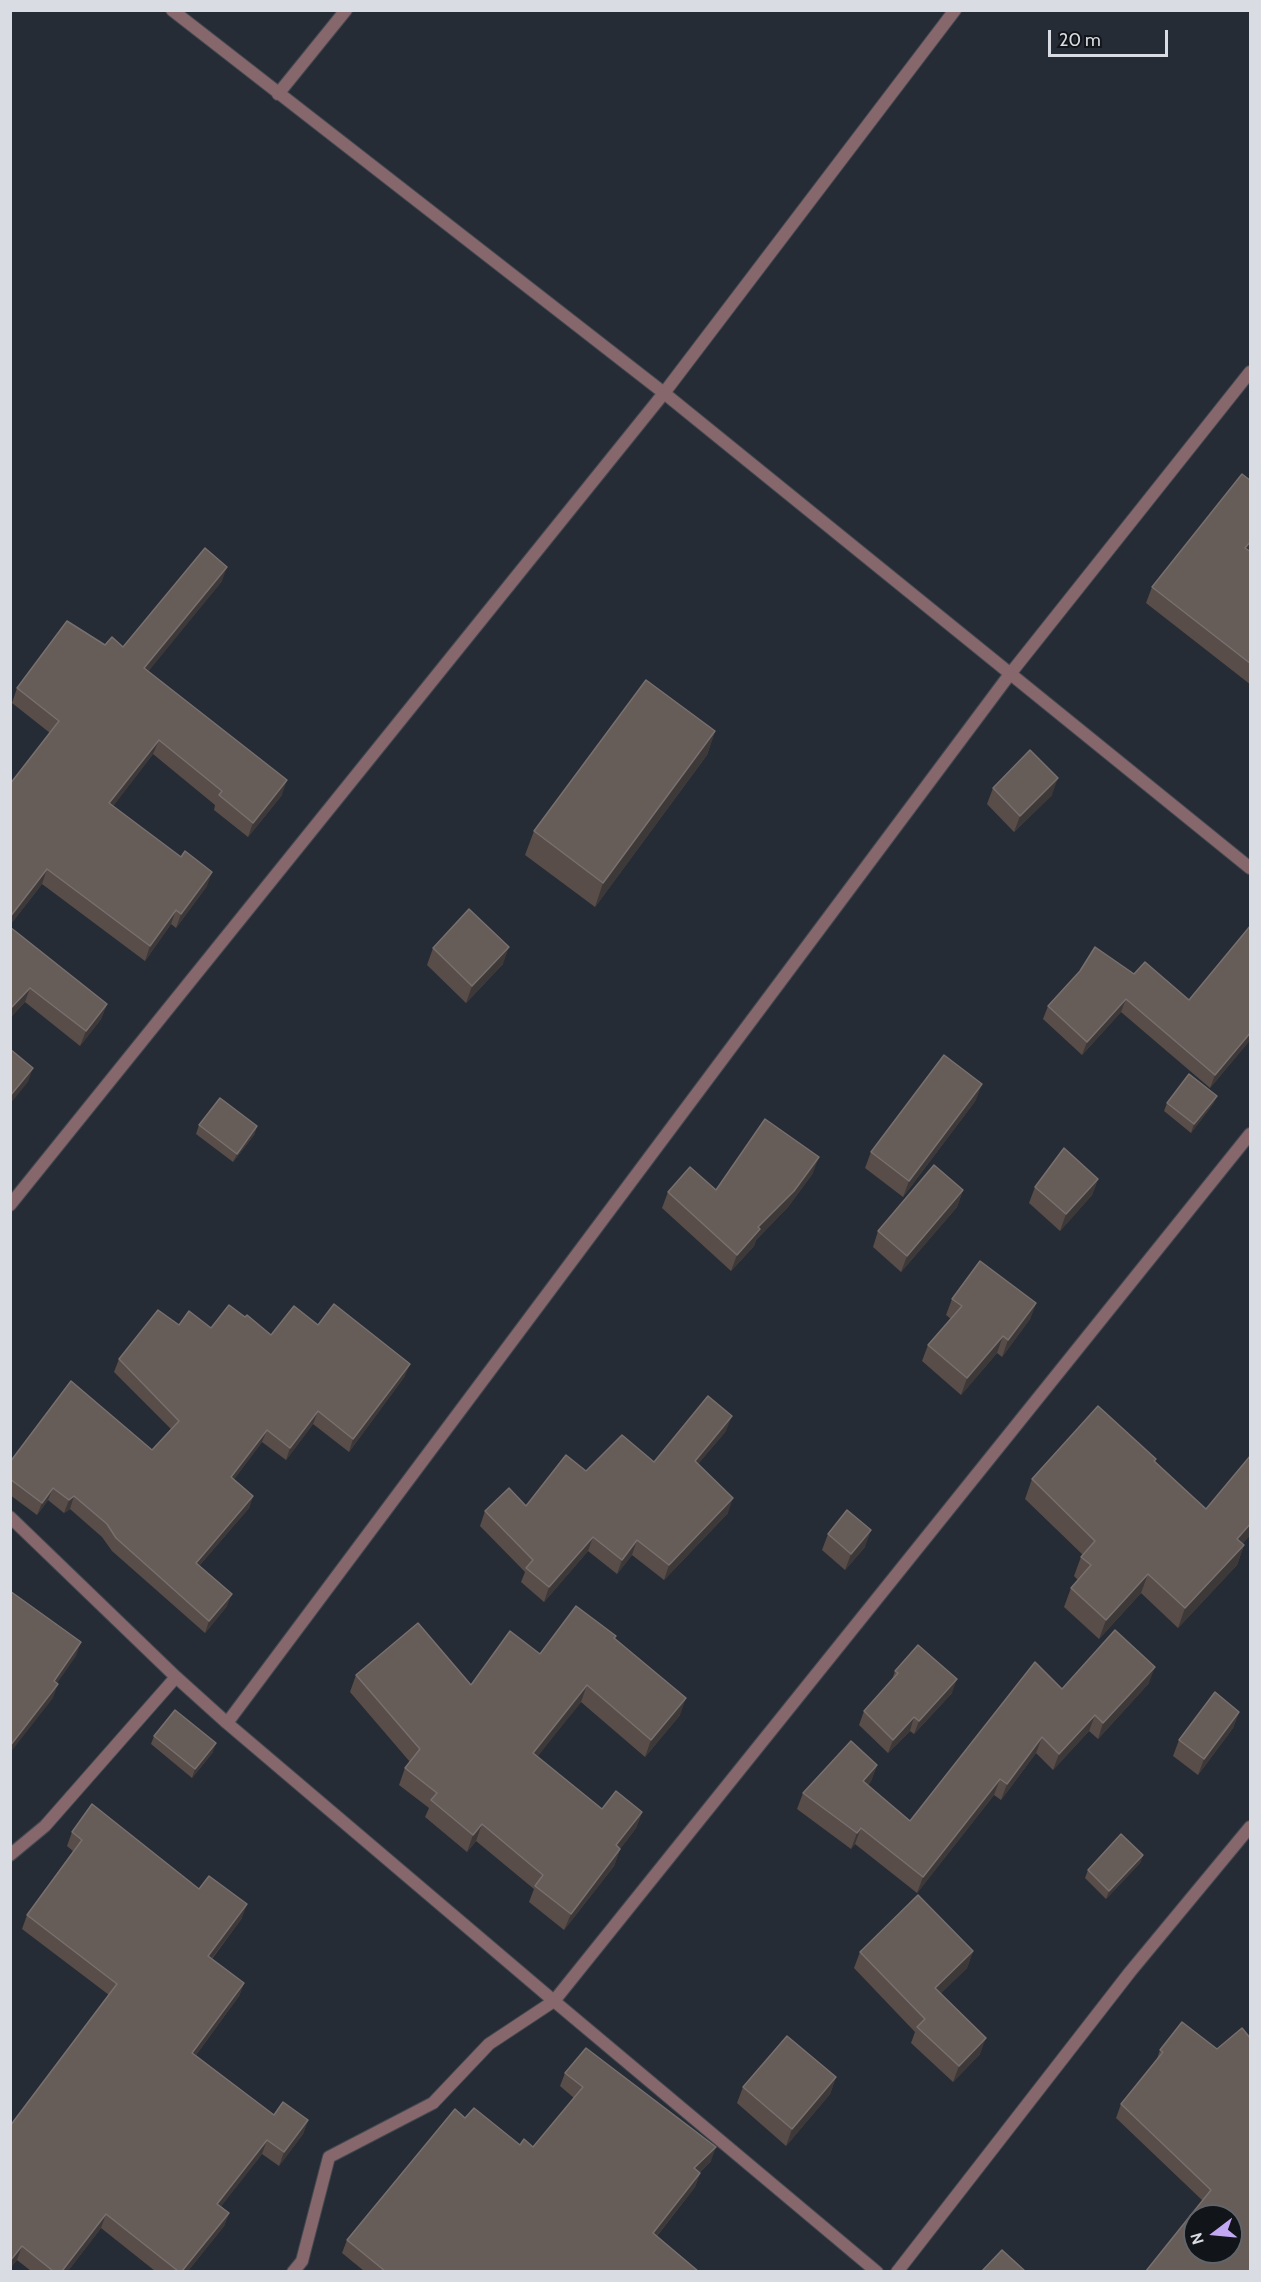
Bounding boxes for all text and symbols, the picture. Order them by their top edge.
scale bar [1051,18,1171,56]
text: 20 m [1059,29,1101,51]
north arrow [1183,2204,1243,2264]
text: N [1186,2230,1208,2247]

